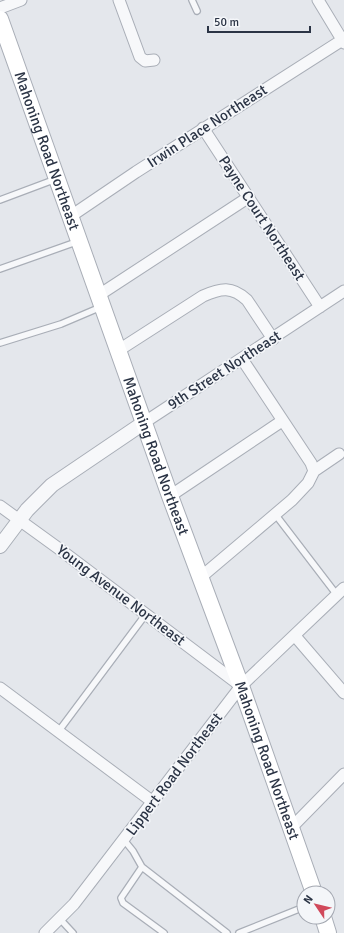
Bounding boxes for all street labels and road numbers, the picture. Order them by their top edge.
street label: Mahoning Road Northeast [10,69,84,233]
street label: Irwin Place Northeast [144,81,270,171]
street label: Payne Court Northeast [215,152,309,284]
street label: 9th Street Northeast [164,327,284,413]
street label: Mahoning Road Northeast [119,374,193,538]
street label: Young Avenue Northeast [53,541,189,649]
street label: Mahoning Road Northeast [231,679,303,842]
street label: Lippert Road Northeast [122,709,226,839]

